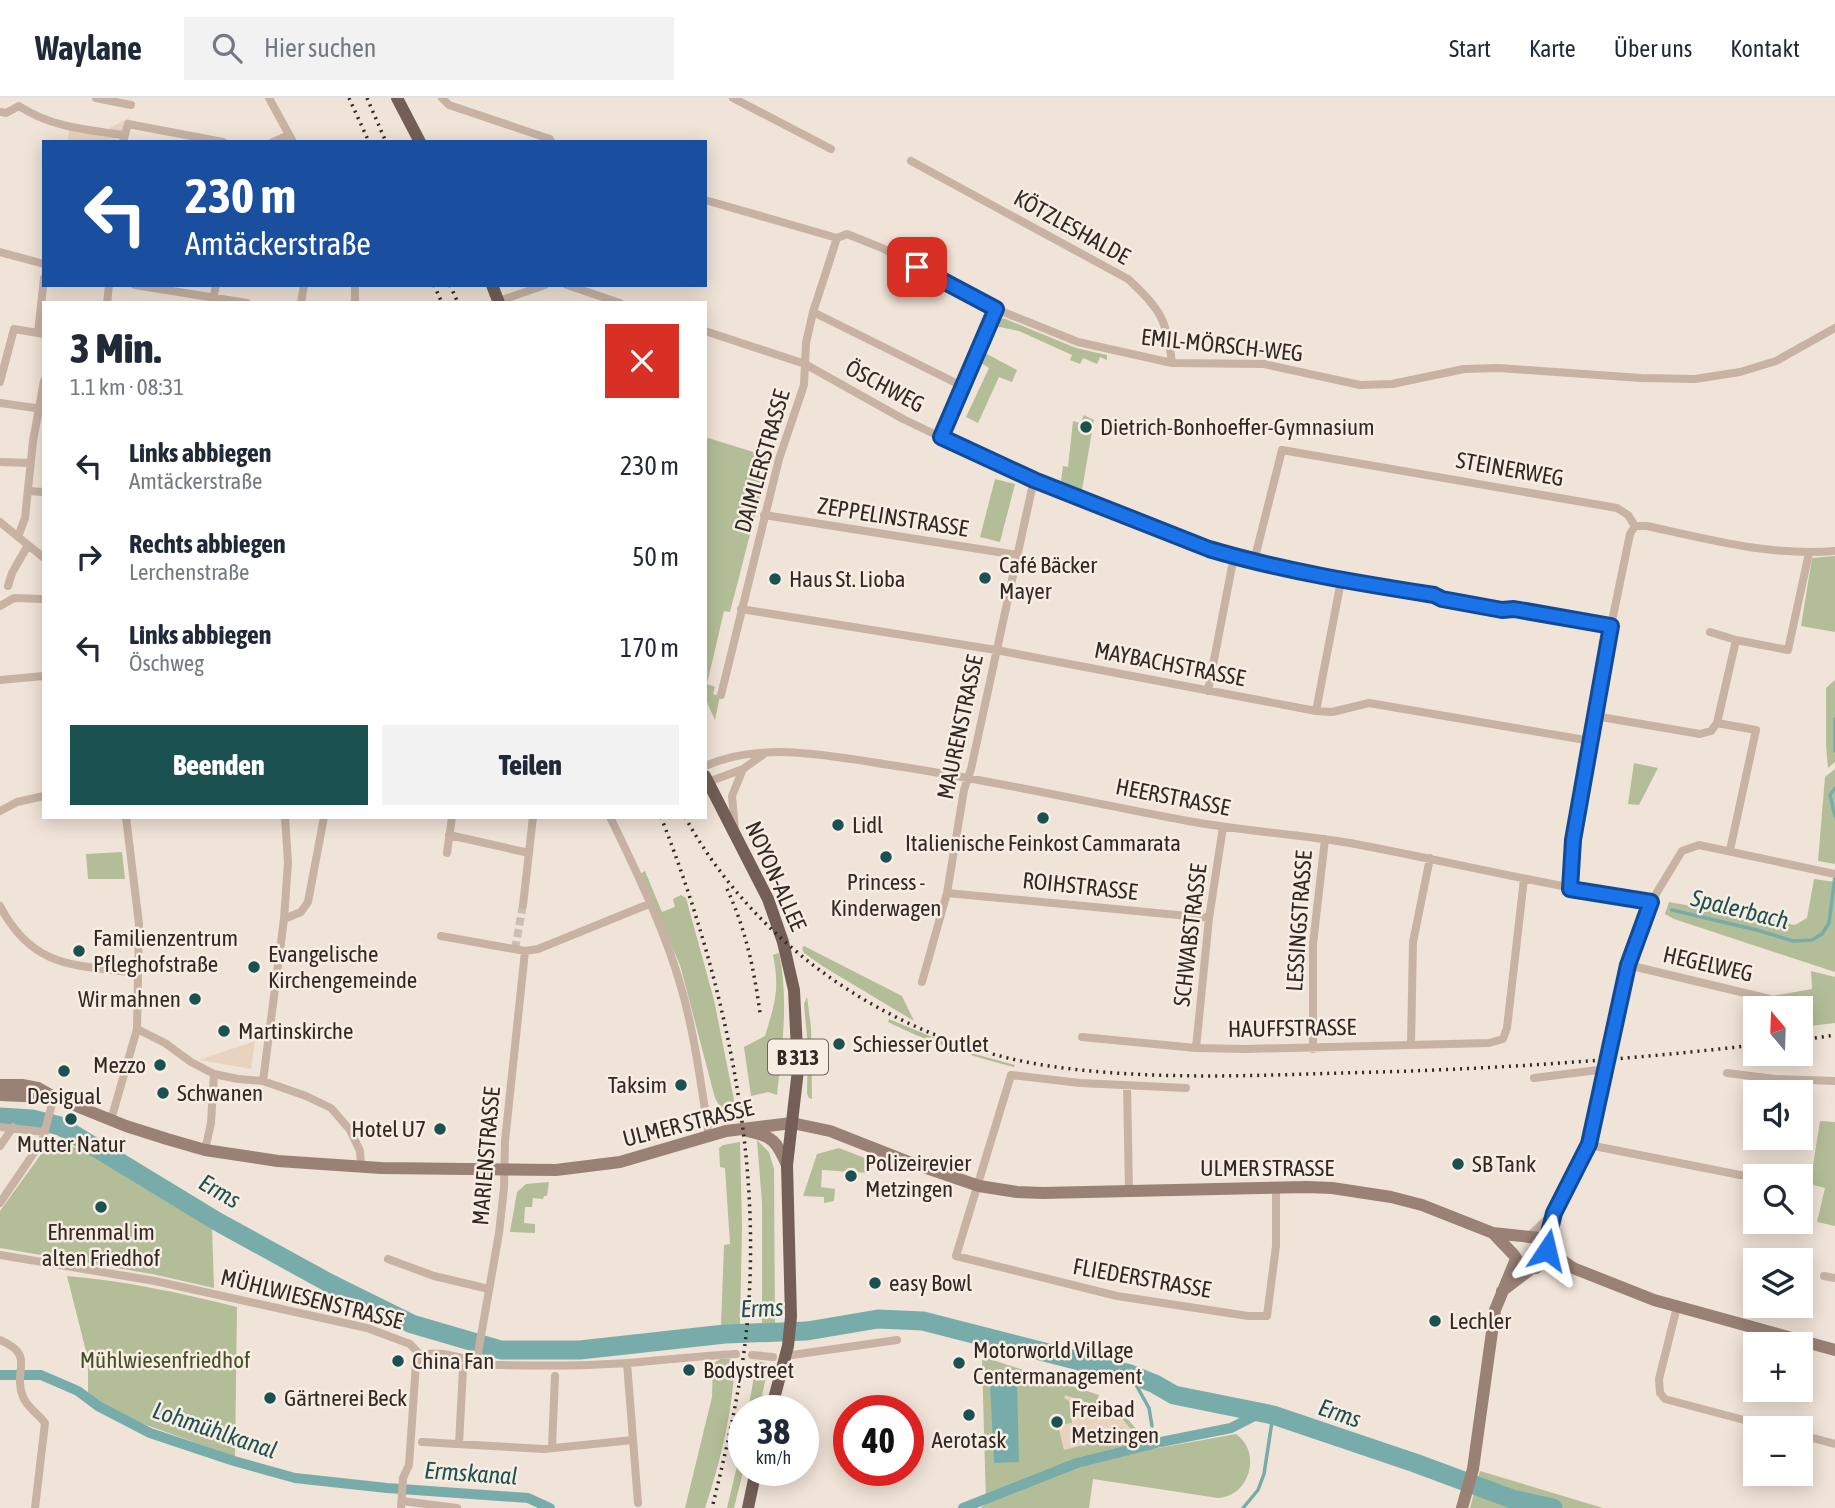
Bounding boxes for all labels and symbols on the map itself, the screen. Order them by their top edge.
street label: KÖTZLESHALDE [1009,184,1135,270]
pin [887,237,947,297]
street label: EMIL-MÖRSCH-WEG [1140,324,1304,366]
street label: ÖSCHWEG [841,354,929,418]
street label: DAIMLERSTRASSE [729,386,795,535]
place label: Dietrich-Bonhoeffer-Gymnasium [1100,414,1375,440]
marker: Dietrich-Bonhoeffer-Gymnasium [1078,419,1094,435]
street label: STEINERWEG [1454,447,1566,491]
street label: ZEPPELINSTRASSE [816,492,971,542]
place label: Café Bäcker Mayer [999,552,1098,604]
place label: Haus St. Lioba [789,566,906,592]
marker: Café Bäcker Mayer [977,570,993,586]
marker: Haus St. Lioba [767,571,783,587]
street label: MAYBACHSTRASSE [1092,637,1248,691]
street label: MAURENSTRASSE [932,652,988,801]
street label: HEERSTRASSE [1114,773,1233,821]
marker: Italienische Feinkost Cammarata [1035,810,1051,826]
place label: Lidl [852,812,883,838]
street label: NOYON-ALLEE [740,817,812,935]
marker: Lidl [830,817,846,833]
place label: Italienische Feinkost Cammarata [905,830,1181,856]
marker: Princess - Kinderwagen [878,849,894,865]
street label: LESSINGSTRASSE [1281,849,1317,992]
street label: SCHWABSTRASSE [1168,862,1212,1008]
street label: ROIHSTRASSE [1021,867,1139,905]
place label: Princess - Kinderwagen [830,869,942,921]
water label: Spalerbach [1687,884,1792,934]
place label: Familienzentrum Pfleghofstraße [93,925,238,977]
place label: Evangelische Kirchengemeinde [268,941,417,993]
street label: HEGELWEG [1661,941,1755,987]
marker: Familienzentrum Pfleghofstraße [71,943,87,959]
marker: Evangelische Kirchengemeinde [246,959,262,975]
place label: Wir mahnen [78,986,181,1012]
marker: Wir mahnen [187,991,203,1007]
north arrow [1743,996,1813,1066]
street label: HAUFFSTRASSE [1228,1014,1357,1042]
place label: Martinskirche [238,1018,353,1044]
marker: Martinskirche [216,1023,232,1039]
place label: Schiesser Outlet [853,1031,989,1057]
marker: Schiesser Outlet [831,1036,847,1052]
road number: B 313 [768,1040,828,1074]
place label: Mezzo [93,1052,146,1078]
marker: Mezzo [152,1057,168,1073]
marker: Desigual [56,1063,72,1079]
place label: Taksim [608,1072,667,1098]
marker: Taksim [673,1077,689,1093]
place label: Schwanen [177,1080,263,1106]
place label: Desigual [27,1083,101,1109]
marker: Schwanen [155,1085,171,1101]
street label: MARIENSTRASSE [467,1085,505,1226]
street label: ULMER STRASSE [620,1094,756,1152]
marker: Mutter Natur [63,1111,79,1127]
place label: Hotel U7 [351,1116,426,1142]
marker: Hotel U7 [432,1121,448,1137]
place label: Mutter Natur [17,1131,127,1157]
place label: Polizeirevier Metzingen [865,1150,972,1202]
place label: SB Tank [1472,1151,1536,1177]
street label: ULMER STRASSE [1200,1155,1334,1181]
marker: SB Tank [1450,1156,1466,1172]
marker: Polizeirevier Metzingen [843,1168,859,1184]
water label: Erms [195,1169,245,1213]
marker: Ehrenmal im alten Friedhof [93,1199,109,1215]
position arrow [1510,1213,1584,1287]
place label: Ehrenmal im alten Friedhof [42,1219,160,1271]
street label: FLIEDERSTRASSE [1071,1253,1213,1303]
street label: MÜHLWIESENSTRASSE [218,1264,406,1334]
place label: easy Bowl [889,1270,972,1296]
marker: easy Bowl [867,1275,883,1291]
water label: Erms [740,1294,784,1322]
place label: Lechler [1449,1308,1512,1334]
marker: Lechler [1427,1313,1443,1329]
place label: Motorworld Village Centermanagement [973,1337,1142,1389]
park label: Mühlwiesenfriedhof [80,1347,250,1373]
place label: China Fan [412,1348,494,1374]
marker: China Fan [390,1353,406,1369]
marker: Motorworld Village Centermanagement [951,1355,967,1371]
place label: Bodystreet [703,1357,794,1383]
marker: Bodystreet [681,1362,697,1378]
place label: Gärtnerei Beck [284,1385,407,1411]
marker: Gärtnerei Beck [262,1390,278,1406]
water label: Erms [1315,1393,1365,1433]
speed limit sign: 40 [833,1395,924,1486]
water label: Lohmühlkanal [149,1396,281,1464]
place label: Freibad Metzingen [1071,1396,1159,1448]
marker: Aerotask [961,1407,977,1423]
marker: Freibad Metzingen [1049,1414,1065,1430]
place label: Aerotask [932,1427,1006,1453]
water label: Ermskanal [423,1456,519,1490]

